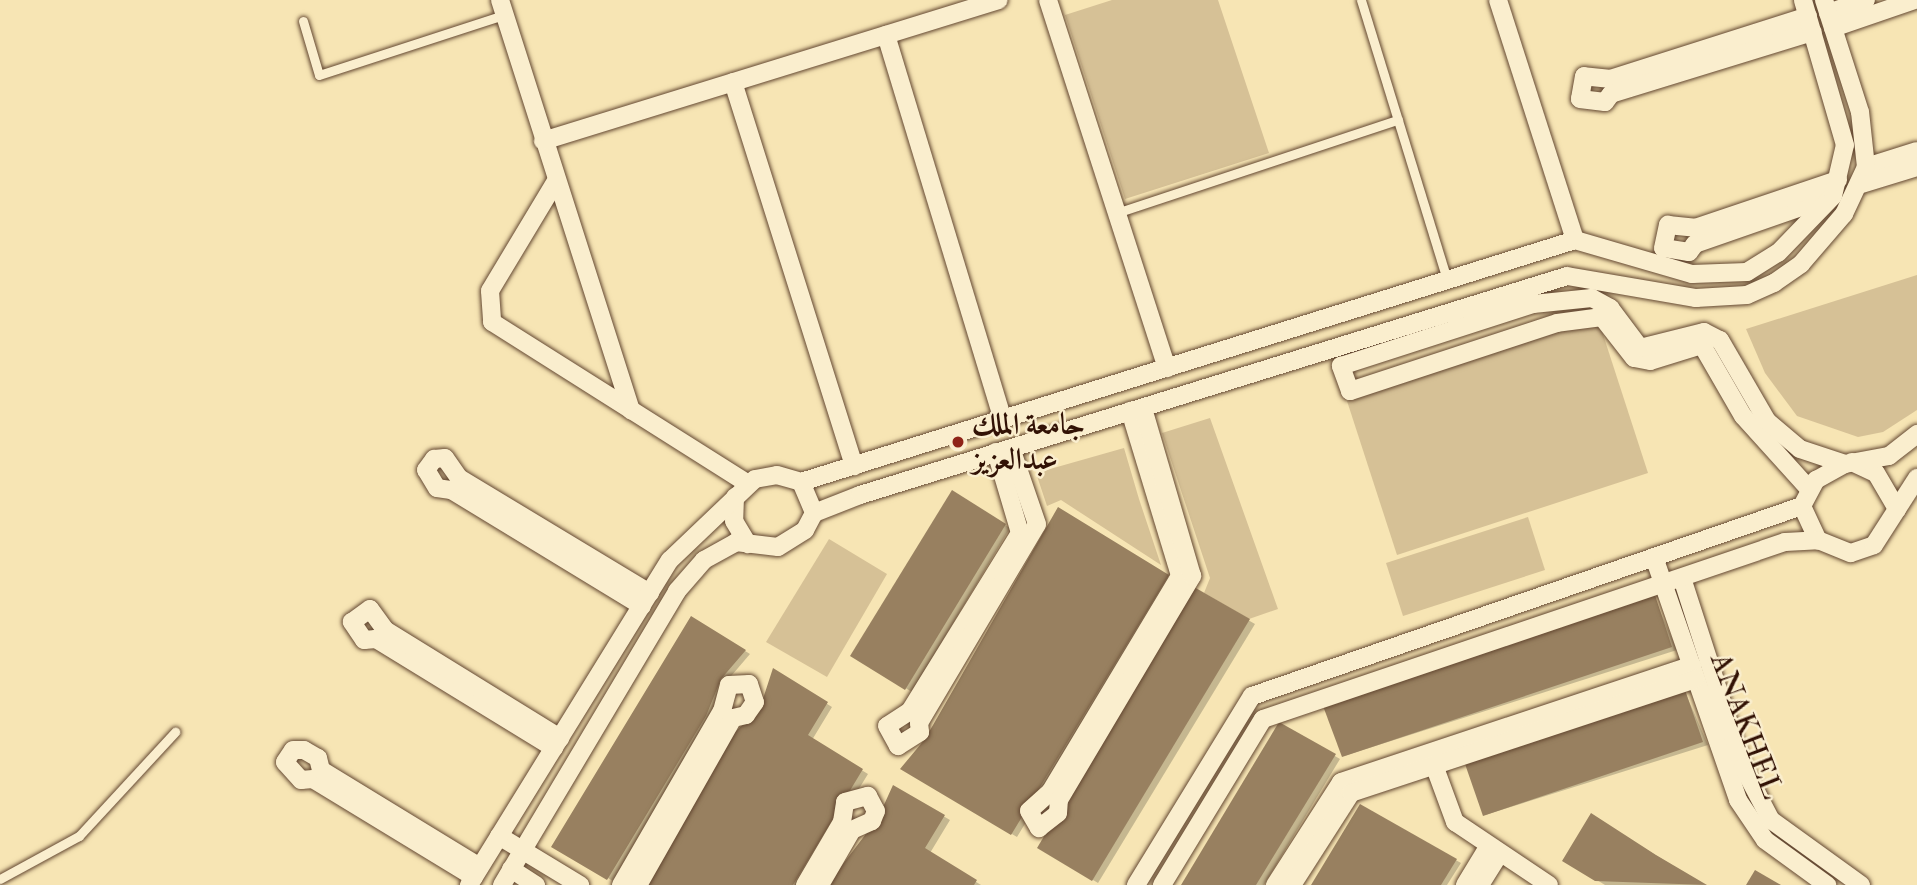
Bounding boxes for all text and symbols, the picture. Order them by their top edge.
place label: جامعة الملك عبدالعزيز [972,407,1085,477]
marker: جامعة الملك عبدالعزيز [950,434,966,450]
street label: ANAKHEL [1702,648,1790,804]

